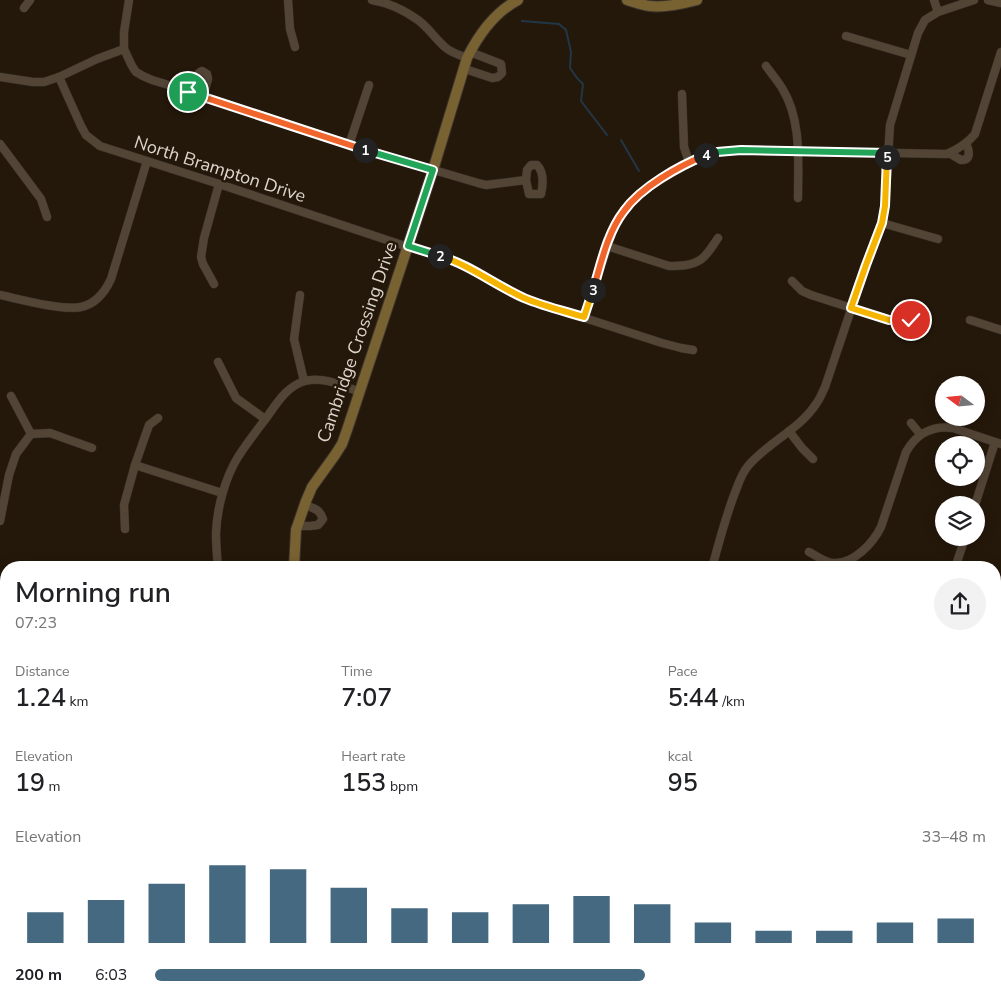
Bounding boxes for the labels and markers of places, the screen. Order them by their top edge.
pin [167,71,209,113]
pin: 1 [352,138,378,162]
pin: 4 [694,142,718,168]
pin: 5 [874,144,900,170]
pin: 2 [428,244,452,268]
pin: 3 [580,278,606,302]
pin [890,299,932,341]

